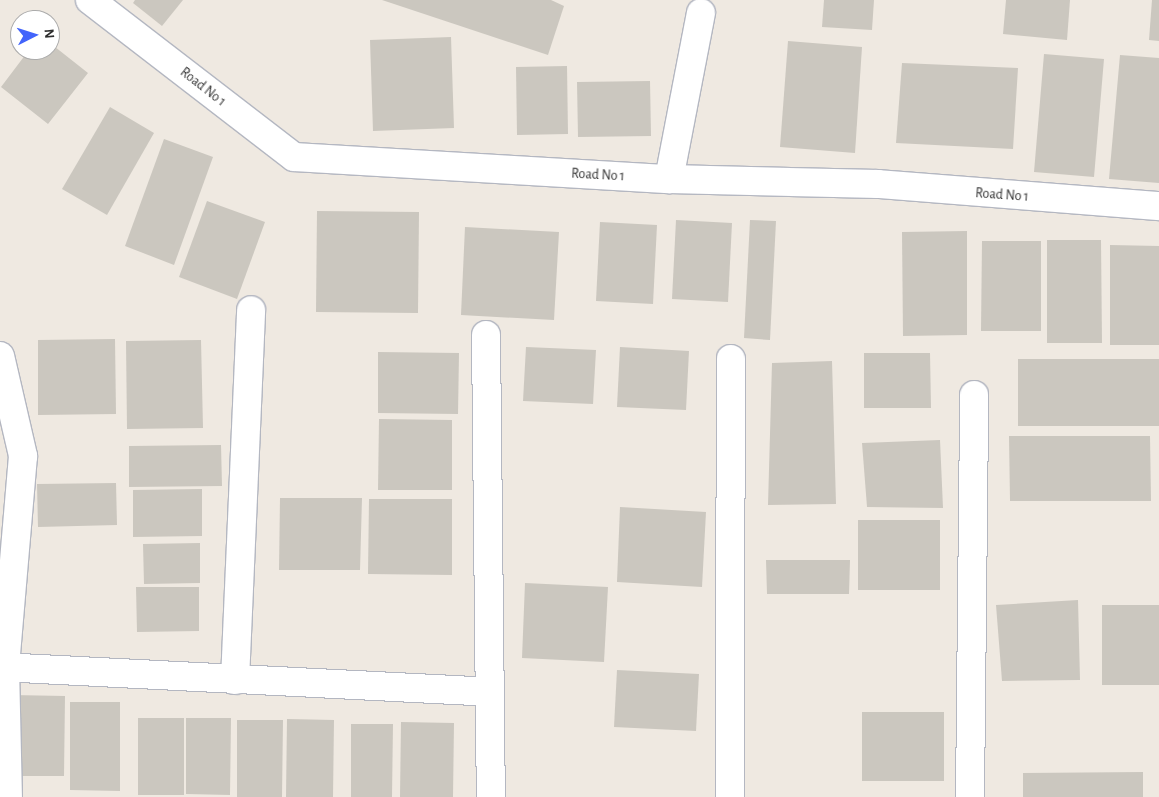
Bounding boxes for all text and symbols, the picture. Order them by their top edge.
north arrow [10,10,60,60]
text: N [42,28,56,39]
street label: Road No 1 [177,64,229,110]
street label: Road No 1 [571,165,625,185]
street label: Road No 1 [975,185,1029,205]

